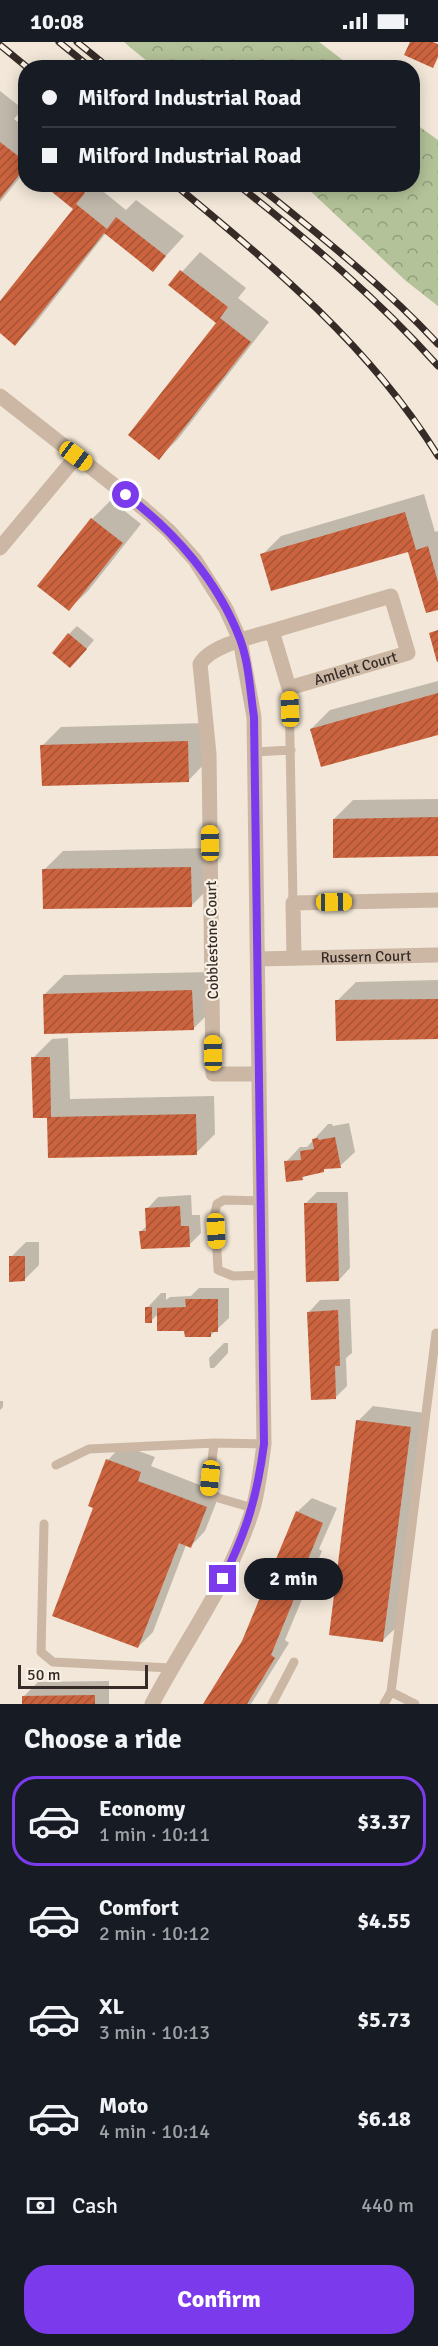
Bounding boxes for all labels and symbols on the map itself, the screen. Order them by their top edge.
car [56,438,96,474]
route start [112,481,139,508]
street label: Amleht Court [312,648,399,689]
car [280,691,300,727]
car [201,825,219,861]
street label: Cobblestone Court [202,880,222,1000]
car [316,893,352,911]
street label: Russern Court [320,947,411,967]
car [204,1035,222,1071]
car [206,1213,226,1249]
car [199,1459,221,1497]
callout: 2 min [244,1558,343,1600]
route end [209,1565,236,1592]
scale bar [18,1662,148,1690]

